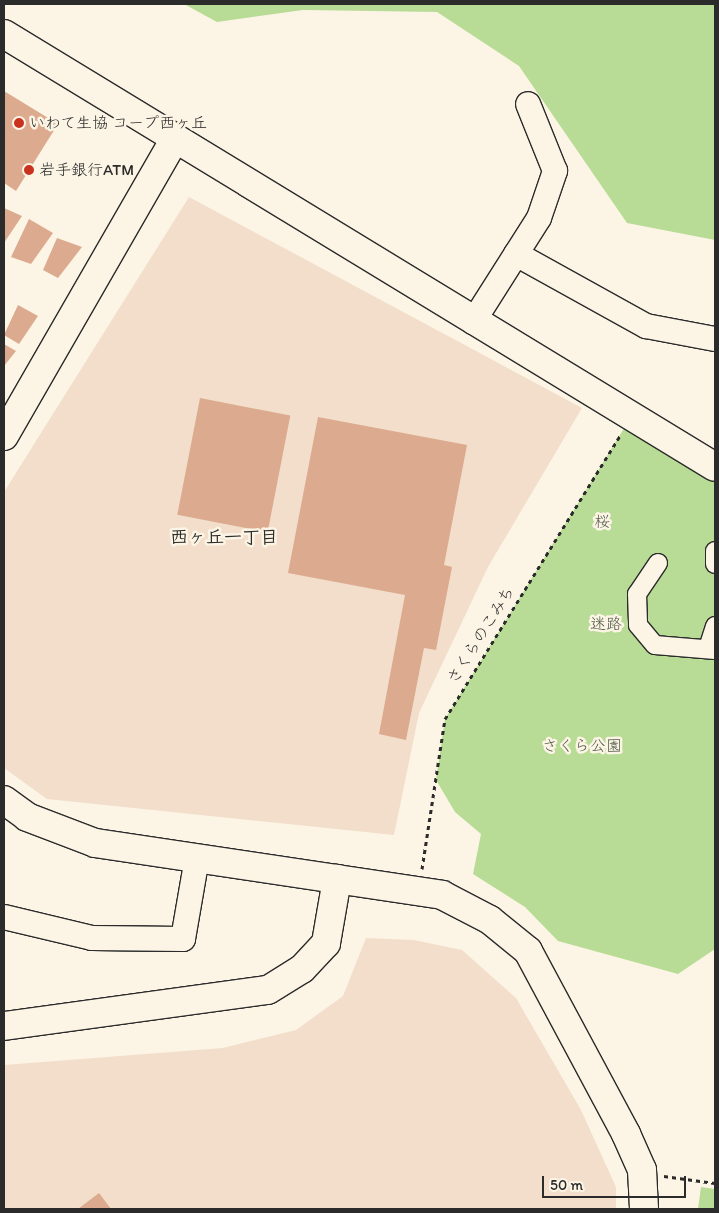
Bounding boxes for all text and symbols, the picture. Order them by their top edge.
place label: いわて生協 コープ西ヶ丘 [29,113,209,133]
marker: いわて生協 コープ西ヶ丘 [13,117,25,129]
place label: 岩手銀行ATM [39,160,134,180]
marker: 岩手銀行ATM [23,164,35,176]
park label: 桜 [594,512,610,532]
district label: 西ヶ丘一丁目 [170,526,278,548]
street label: さくらのこみち [443,582,519,688]
park label: 迷路 [590,614,622,634]
park label: さくら公園 [542,736,622,756]
scale bar [544,1166,688,1198]
text: 50 m [550,1176,583,1194]

